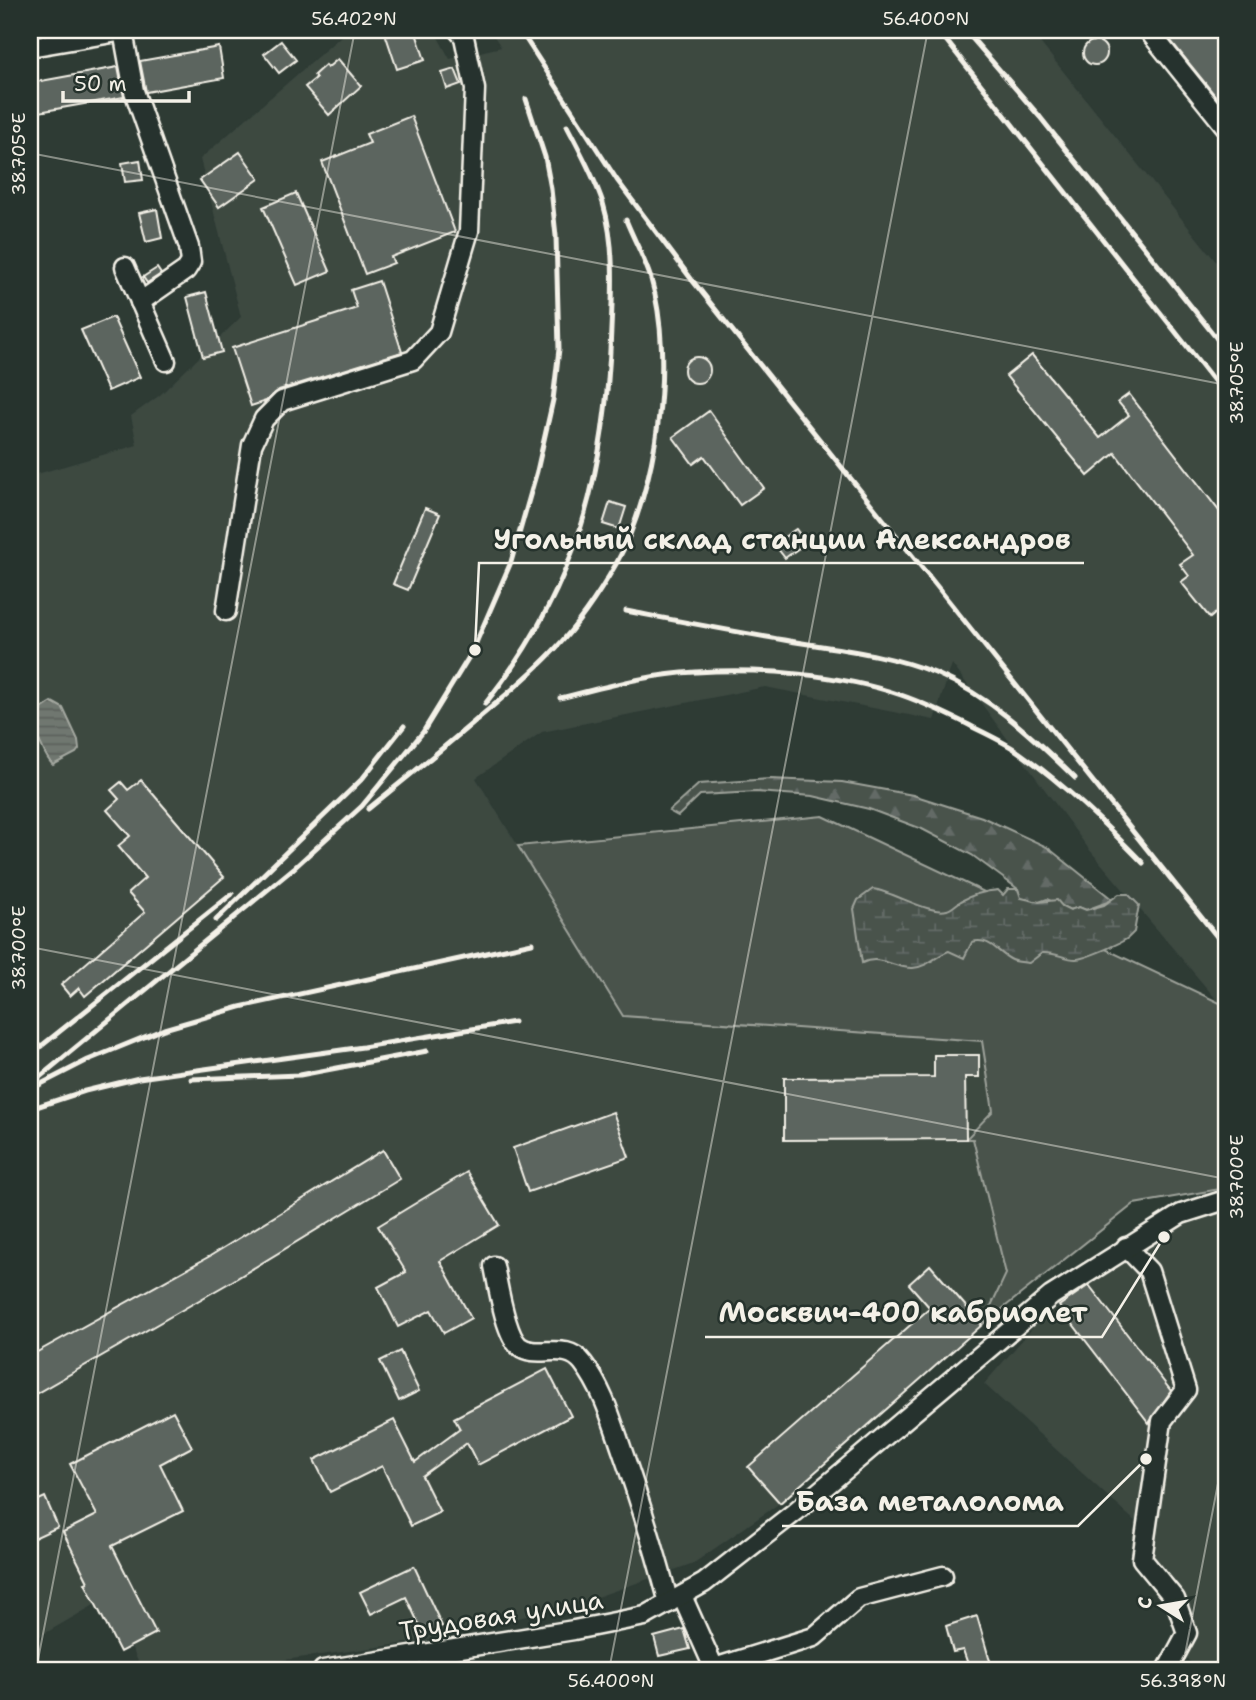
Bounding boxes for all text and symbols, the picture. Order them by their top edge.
text: 56.402°N [311,7,397,31]
text: 56.400°N [883,7,969,31]
scale bar [63,60,189,104]
text: 50 m [74,70,127,98]
text: 38.705°E [7,112,31,196]
text: 38.705°E [1225,341,1249,425]
callout: Угольный склад станции Александров [479,514,1084,563]
text: Угольный склад станции Александров [493,520,1071,558]
text: 38.700°E [7,906,31,990]
text: 38.700°E [1225,1135,1249,1219]
callout: Москвич-400 кабриолет [705,1288,1102,1337]
text: Москвич-400 кабриолет [718,1293,1088,1331]
callout: База металолома [782,1477,1078,1526]
text: База металолома [796,1482,1064,1520]
north arrow [1126,1570,1196,1640]
street label: Трудовая улица [396,1582,606,1648]
text: С [1131,1595,1158,1611]
text: 56.400°N [568,1669,654,1693]
text: 56.398°N [1140,1669,1226,1693]

